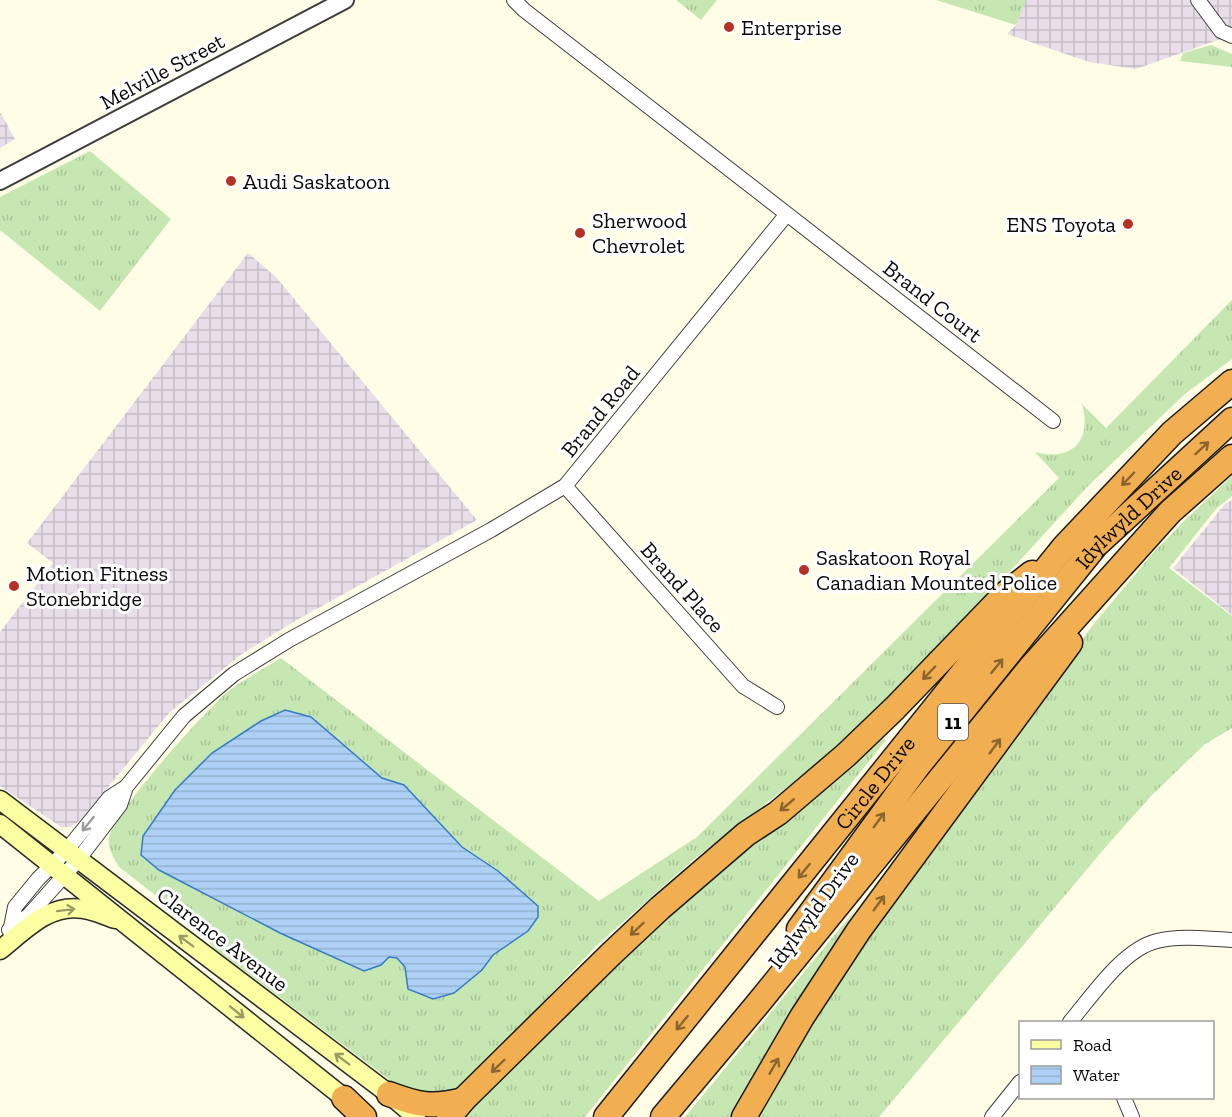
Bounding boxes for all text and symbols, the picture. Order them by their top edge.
place label: Enterprise [741,14,842,41]
marker: Enterprise [722,20,736,34]
street label: Melville Street [95,27,230,116]
place label: Audi Saskatoon [243,168,390,195]
marker: Audi Saskatoon [224,174,238,188]
place label: Sherwood Chevrolet [592,207,687,259]
place label: ENS Toyota [1006,211,1116,238]
marker: ENS Toyota [1121,217,1135,231]
marker: Sherwood Chevrolet [573,226,587,240]
street label: Brand Court [878,254,988,349]
street label: Brand Road [555,360,646,463]
one-way arrow [1194,441,1209,455]
street label: Idylwyld Drive [1069,460,1187,574]
one-way arrow [1121,472,1136,487]
street label: Brand Place [635,537,730,638]
place label: Saskatoon Royal Canadian Mounted Police [816,544,1057,596]
place label: Motion Fitness Stonebridge [26,560,168,612]
marker: Saskatoon Royal Canadian Mounted Police [797,563,811,577]
marker: Motion Fitness Stonebridge [7,579,21,593]
one-way arrow [991,658,1004,674]
one-way arrow [922,665,937,680]
road number: 11 [938,704,968,740]
street label: Circle Drive [829,730,921,835]
one-way arrow [989,738,1001,754]
one-way arrow [779,799,795,812]
one-way arrow [872,813,885,829]
one-way arrow [81,816,94,832]
street label: Idylwyld Drive [762,847,865,974]
one-way arrow [797,863,811,878]
street label: Clarence Avenue [152,881,294,998]
one-way arrow [873,895,886,911]
one-way arrow [56,904,75,915]
one-way arrow [630,922,645,936]
one-way arrow [179,935,195,948]
one-way arrow [229,1005,245,1018]
one-way arrow [675,1015,688,1031]
legend [1019,1021,1214,1099]
text: Road [1073,1034,1112,1056]
one-way arrow [334,1052,350,1065]
one-way arrow [768,1058,780,1075]
one-way arrow [491,1059,506,1073]
text: Water [1073,1064,1120,1086]

